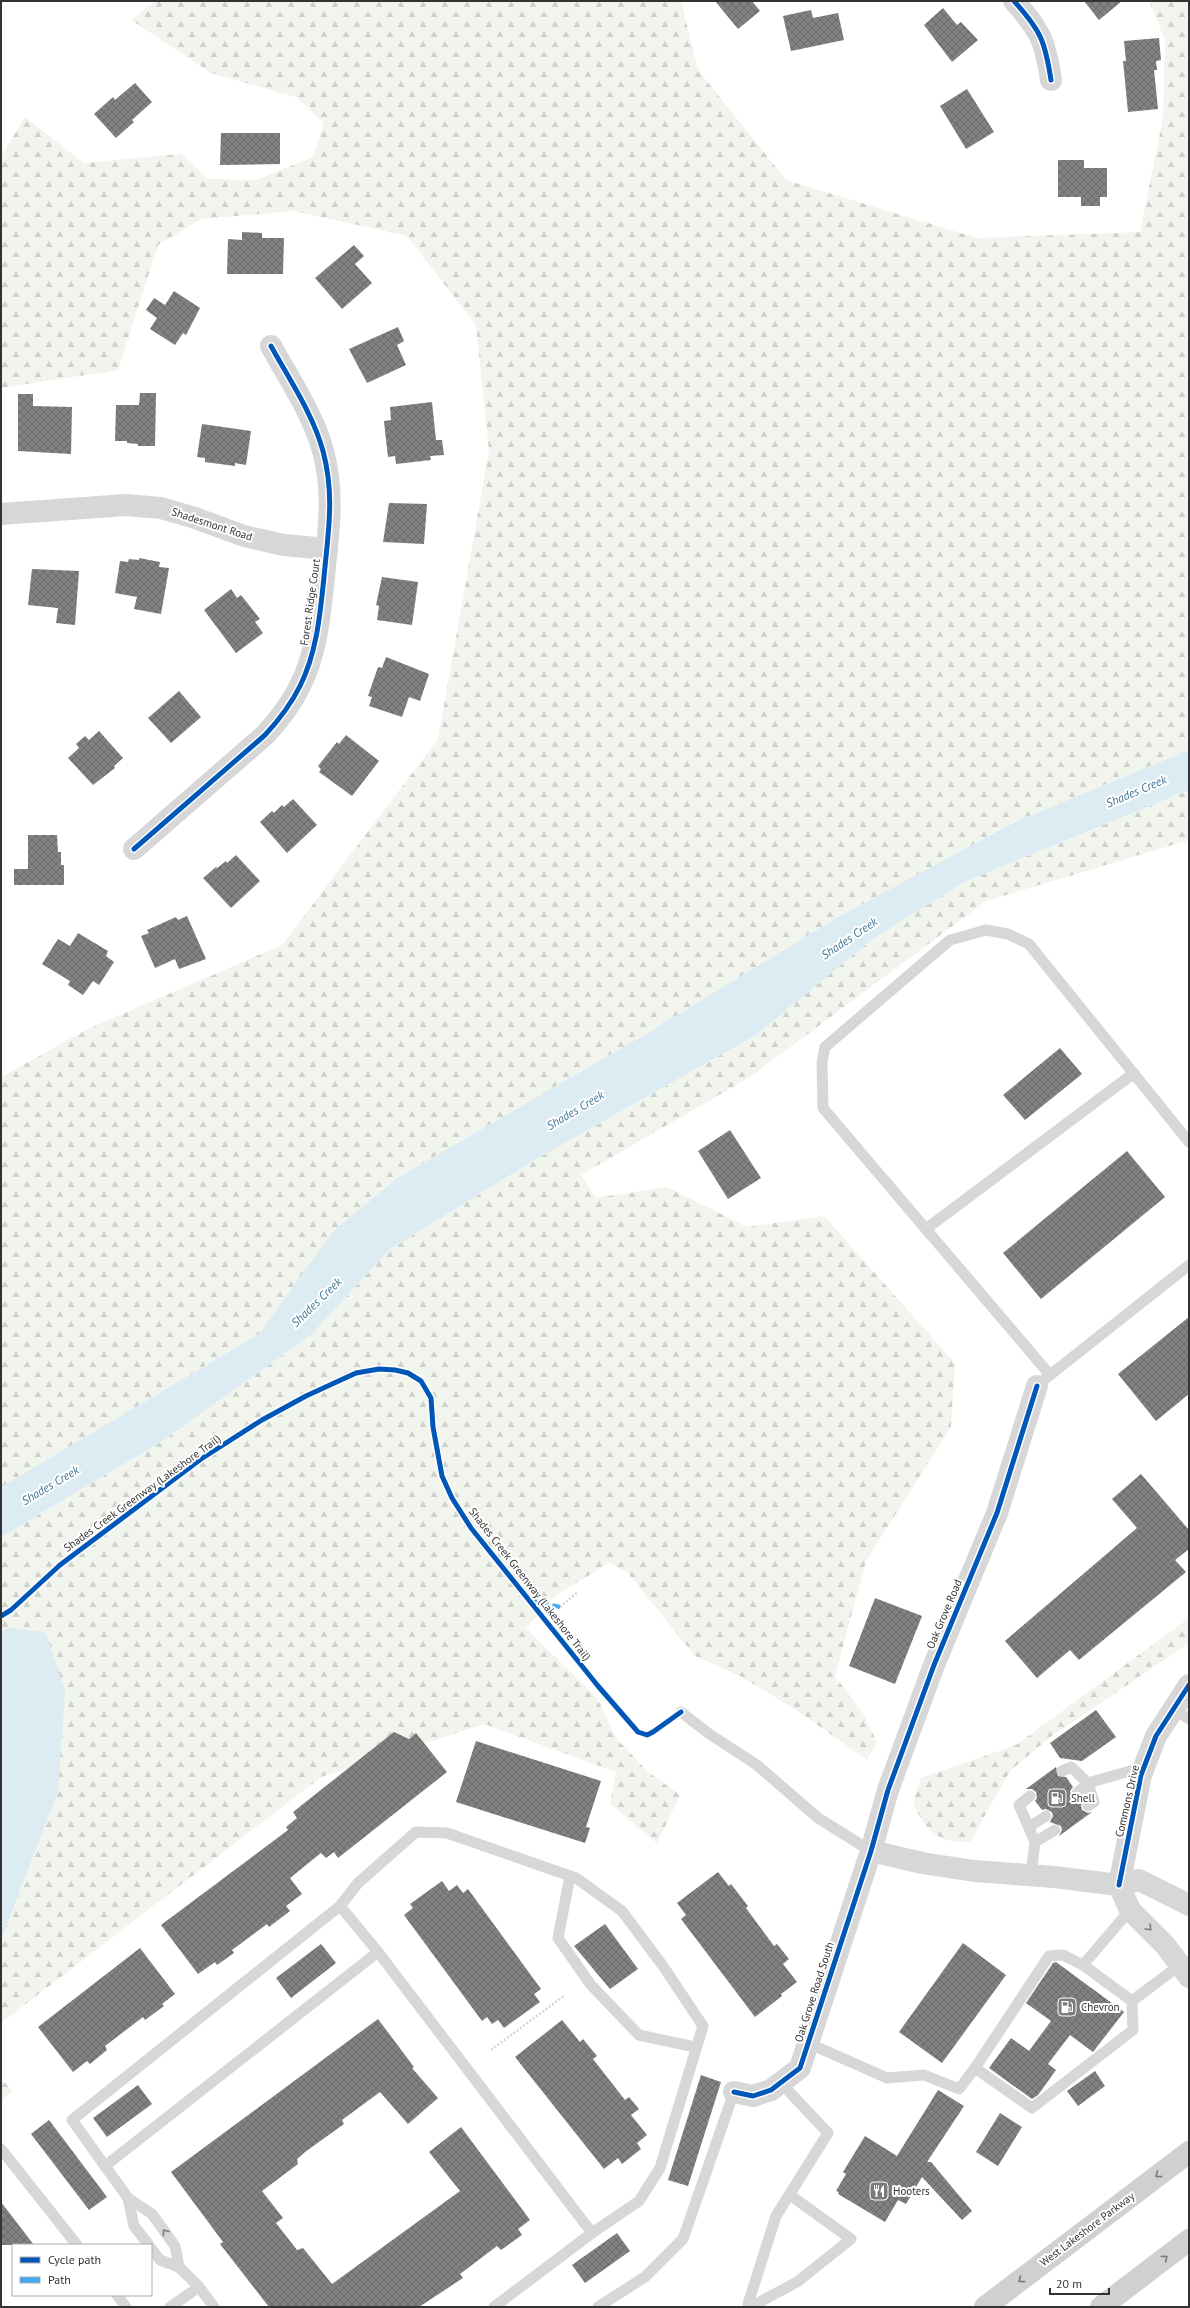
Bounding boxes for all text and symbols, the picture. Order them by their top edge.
street label: Shadesmont Road [170,504,254,544]
street label: Forest Ridge Court [297,557,323,646]
water label: Shades Creek [1103,771,1169,811]
water label: Shades Creek [818,913,880,962]
water label: Shades Creek [544,1087,607,1133]
water label: Shades Creek [288,1274,345,1330]
street label: Shades Creek Greenway (Lakeshore Trail) [61,1431,223,1555]
water label: Shades Creek [19,1462,82,1508]
street label: Shades Creek Greenway (Lakeshore Trail) [466,1505,594,1663]
street label: Oak Grove Road [923,1577,965,1651]
street label: Commons Drive [1112,1763,1142,1839]
fuel station icon: Shell [1046,1787,1068,1809]
place label: Shell [1071,1791,1096,1805]
one-way arrow [1144,1923,1152,1931]
street label: Oak Grove Road South [791,1940,837,2044]
fuel station icon: Chevron [1056,1996,1078,2018]
place label: Chevron [1081,2000,1120,2014]
one-way arrow [1155,2171,1162,2178]
restaurant icon: Hooters [868,2180,890,2202]
place label: Hooters [893,2184,930,2198]
street label: West Lakeshore Parkway [1037,2188,1138,2269]
one-way arrow [162,2229,170,2236]
legend [12,2244,152,2296]
text: Cycle path [48,2252,101,2267]
one-way arrow [1161,2256,1168,2263]
scale bar [1050,2270,1109,2296]
text: Path [48,2272,71,2287]
one-way arrow [1019,2275,1026,2282]
text: 20 m [1056,2276,1082,2291]

